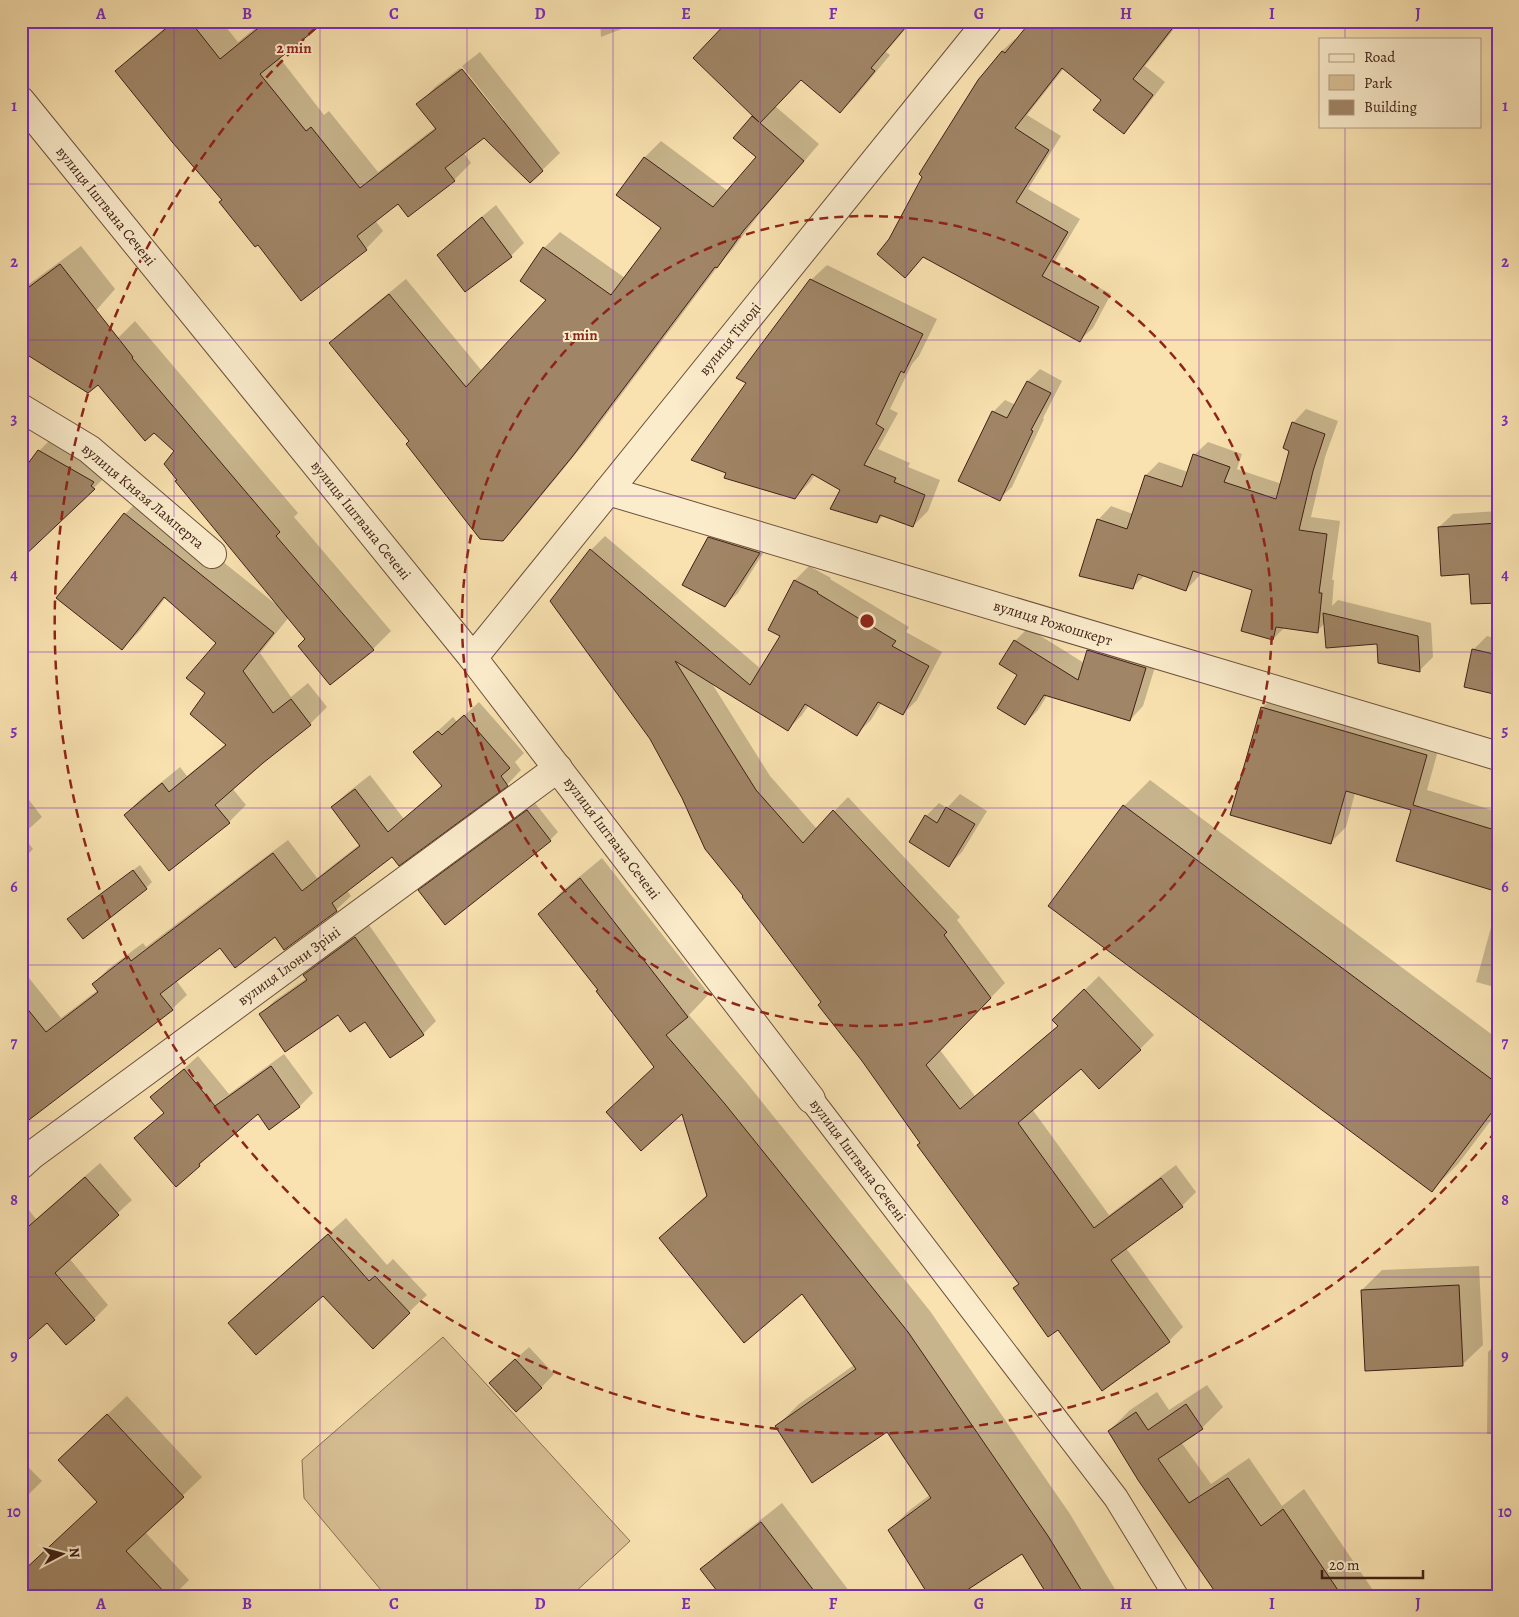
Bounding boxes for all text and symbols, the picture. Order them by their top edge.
text: A [95,3,107,25]
text: B [242,3,252,25]
text: C [389,3,399,25]
text: D [534,3,546,25]
text: E [681,3,691,25]
text: F [829,3,838,25]
text: G [974,3,984,25]
text: H [1120,3,1132,25]
text: I [1269,3,1275,25]
text: J [1415,3,1421,25]
text: 2 min [276,38,312,58]
legend [1319,38,1482,128]
text: Road [1364,47,1396,67]
text: Park [1364,73,1393,93]
text: 1 [11,95,17,117]
text: 1 [1502,95,1508,117]
text: Building [1364,97,1417,117]
street label: вулиця Іштвана Сечені [52,142,160,270]
text: 2 [10,251,18,273]
text: 2 [1501,251,1509,273]
street label: вулиця Тіноді [694,298,766,380]
text: 1 min [564,325,598,345]
text: 3 [11,408,18,430]
text: 3 [1502,408,1509,430]
street label: вулиця Князя Ламперта [78,439,209,553]
street label: вулиця Іштвана Сечені [307,456,415,584]
text: 4 [10,564,18,586]
text: 4 [1501,564,1509,586]
street label: вулиця Рожошкерт [991,595,1115,651]
centre of rings [858,612,876,630]
text: 5 [11,720,18,742]
text: 5 [1502,720,1509,742]
street label: вулиця Іштвана Сечені [559,773,665,903]
text: 6 [10,876,18,898]
text: 6 [1501,876,1509,898]
street label: вулиця Ілони Зріні [234,922,344,1010]
text: 7 [11,1032,18,1054]
text: 7 [1502,1032,1509,1054]
street label: вулиця Іштвана Сечені [805,1095,911,1225]
text: 8 [10,1189,18,1211]
text: 8 [1501,1189,1509,1211]
text: 9 [10,1345,18,1367]
text: 9 [1501,1345,1509,1367]
text: 10 [7,1501,21,1523]
text: 10 [1498,1501,1512,1523]
north arrow [38,1530,88,1580]
text: N [64,1547,84,1559]
scale bar [1322,1547,1423,1579]
text: 20 m [1329,1555,1360,1575]
text: A [95,1593,107,1615]
text: B [242,1593,252,1615]
text: C [389,1593,399,1615]
text: D [534,1593,546,1615]
text: E [681,1593,691,1615]
text: F [829,1593,838,1615]
text: G [974,1593,984,1615]
text: H [1120,1593,1132,1615]
text: I [1269,1593,1275,1615]
text: J [1415,1593,1421,1615]

